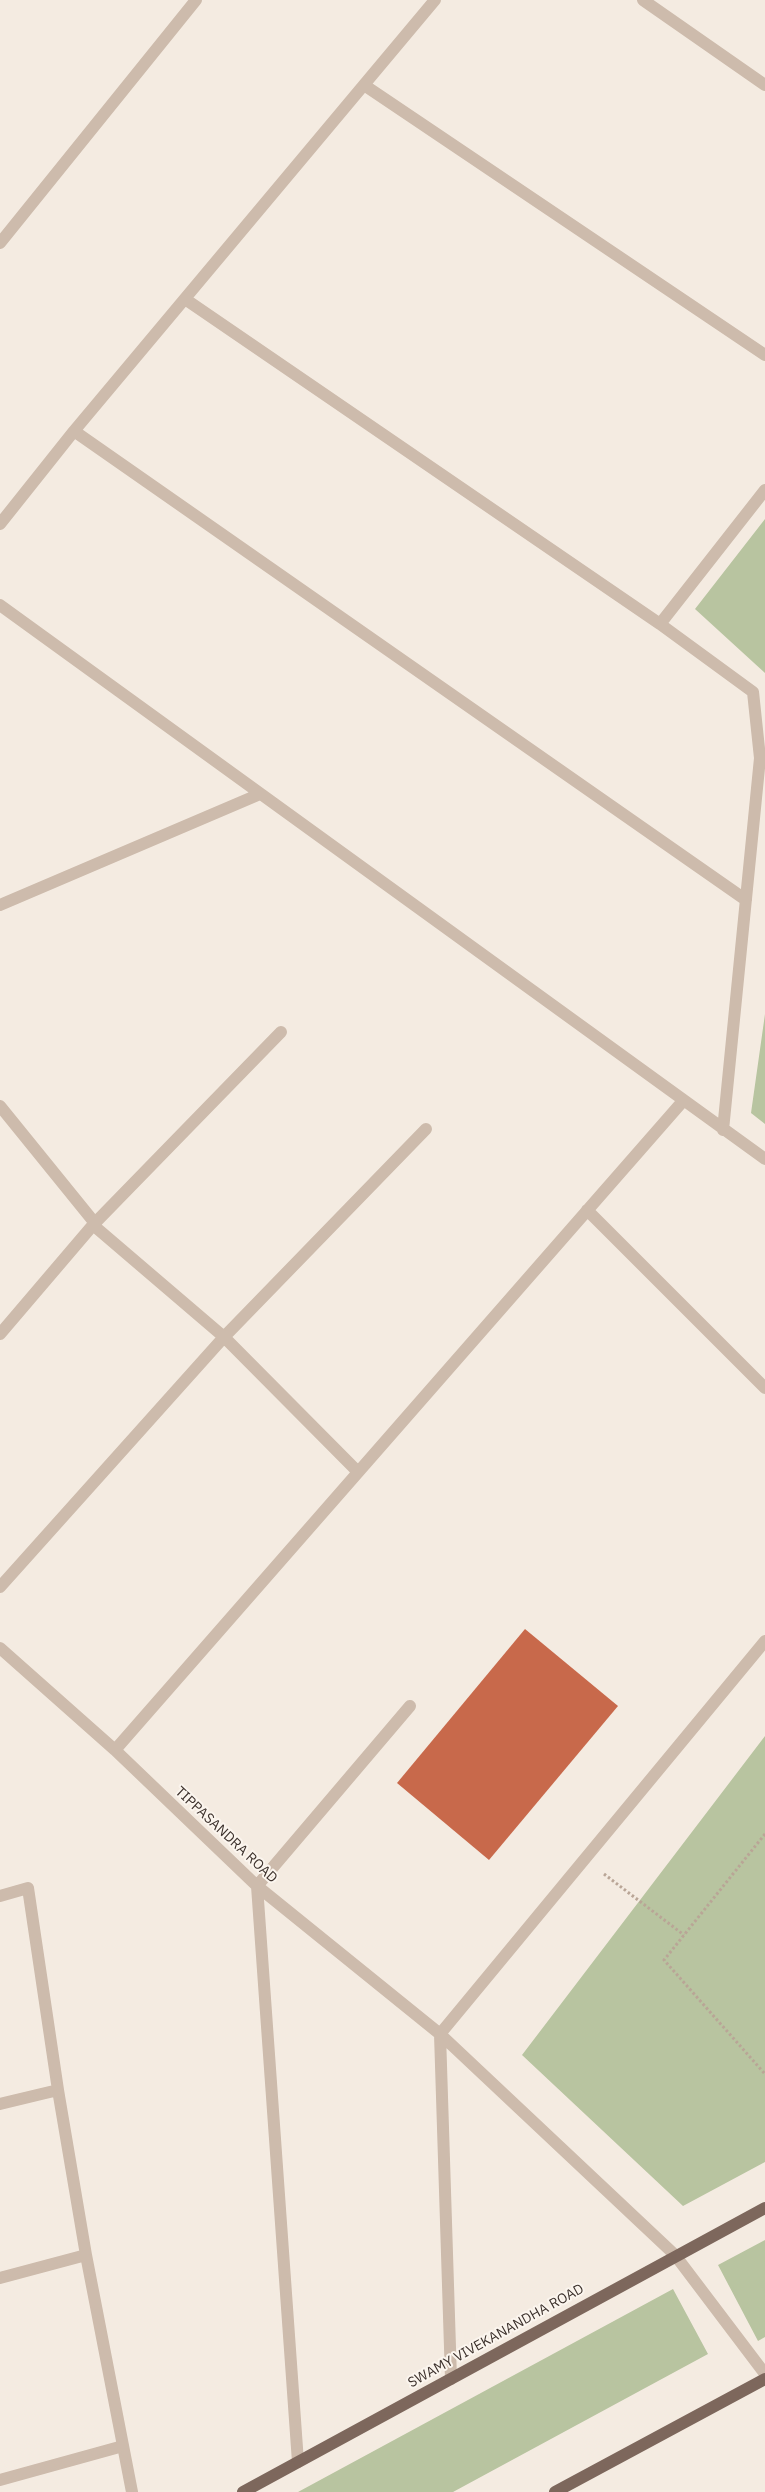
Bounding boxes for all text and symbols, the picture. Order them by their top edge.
street label: TIPPASANDRA ROAD [172,1783,280,1887]
street label: SWAMY VIVEKANANDHA ROAD [405,2281,587,2391]

